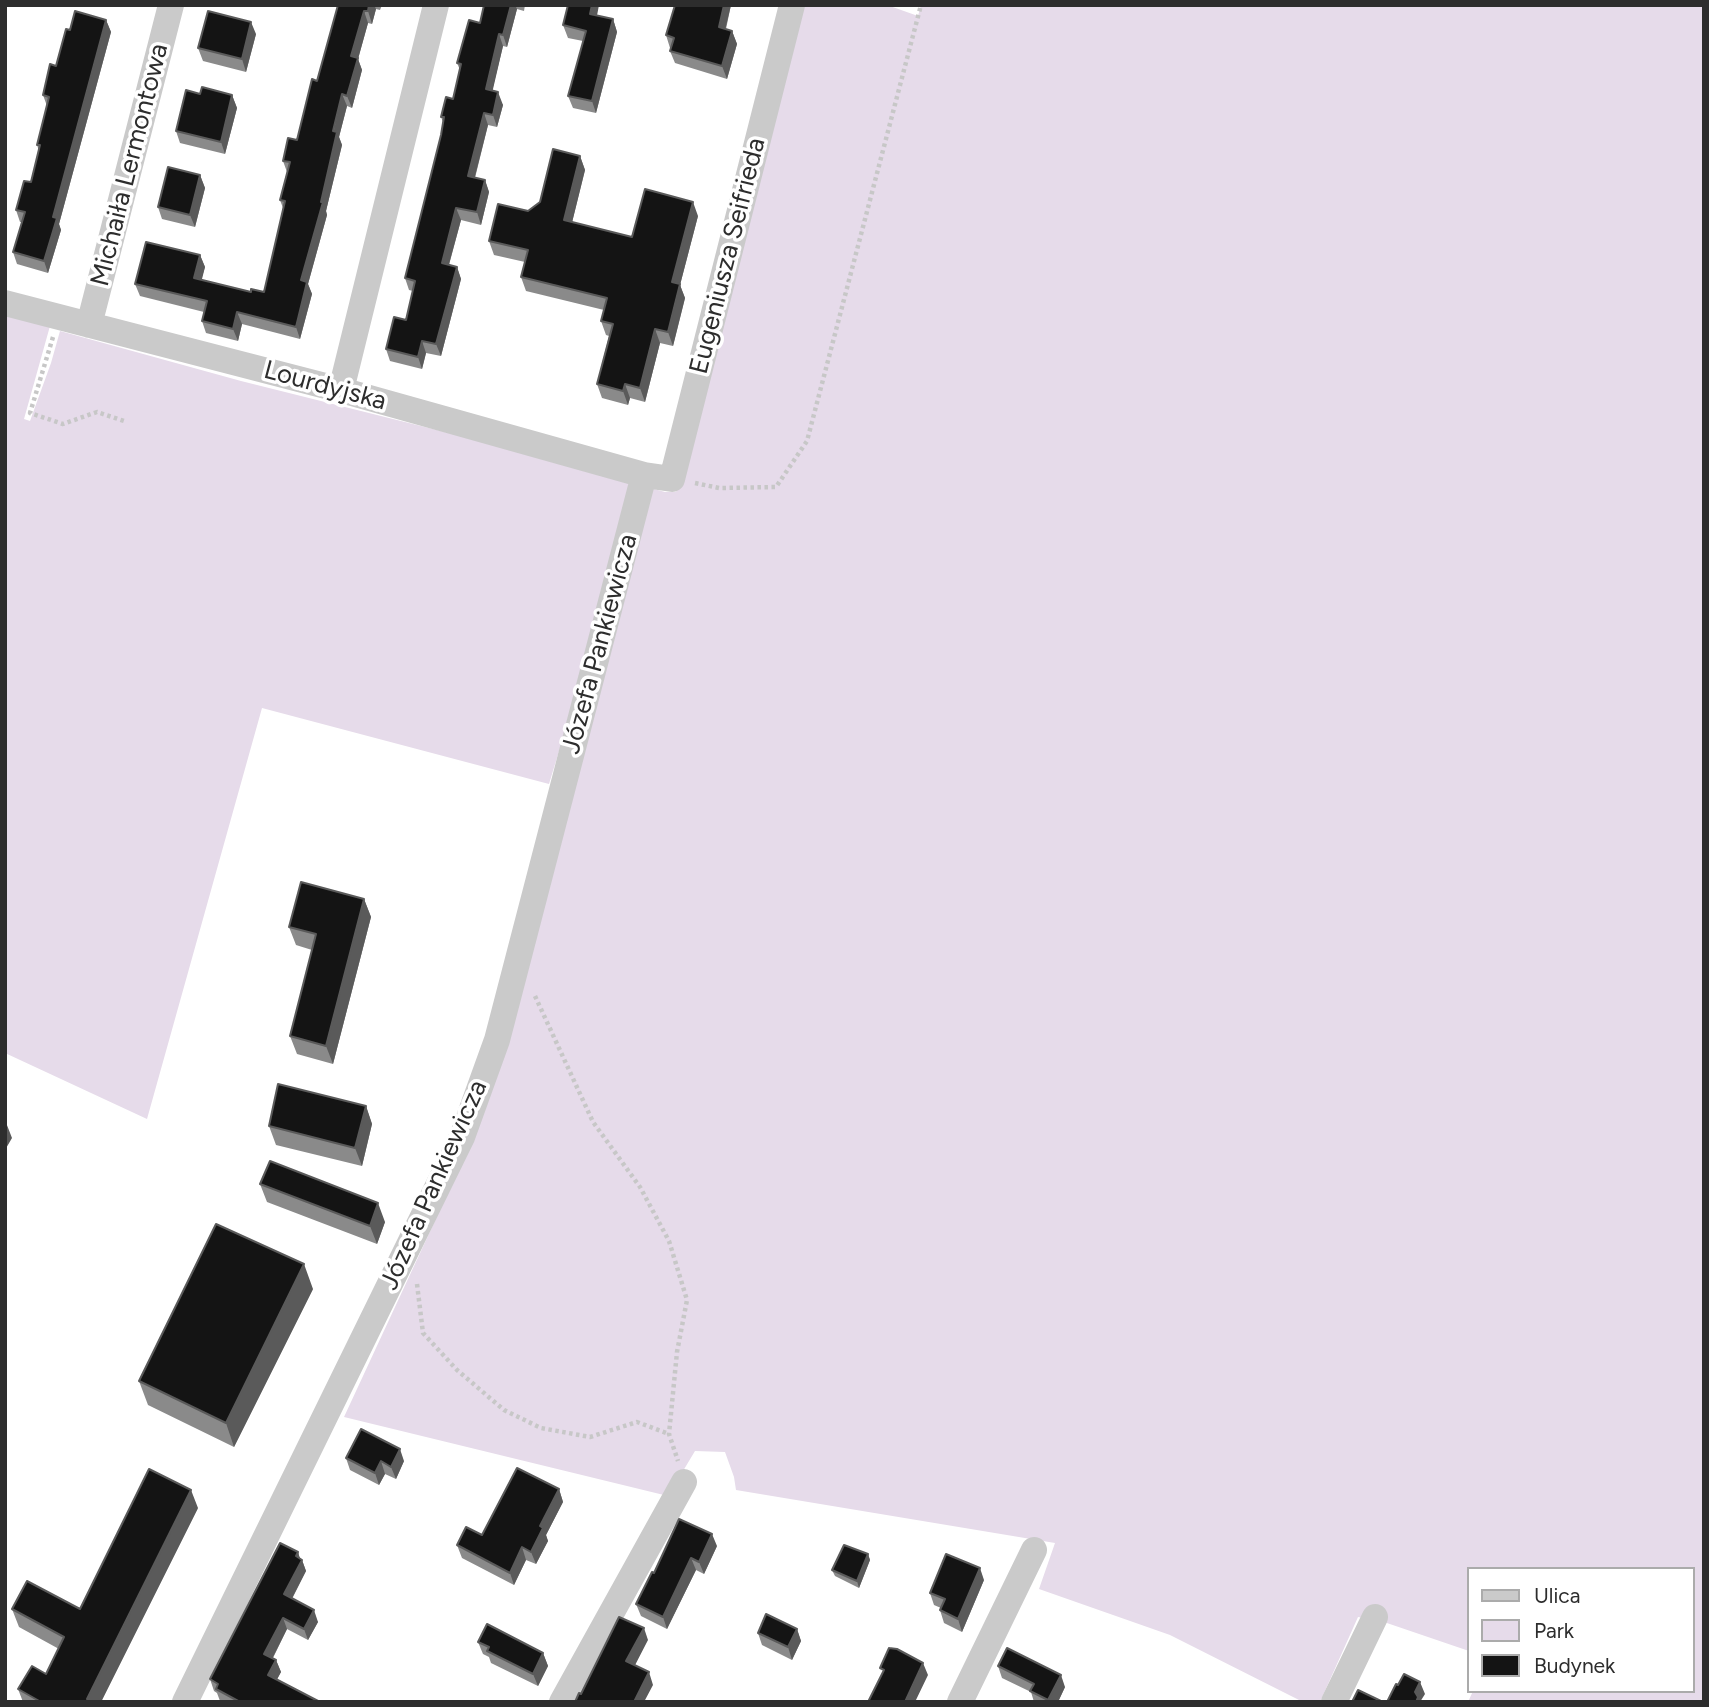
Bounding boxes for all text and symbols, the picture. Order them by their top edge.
street label: Michaiła Lermontowa [85,40,175,290]
street label: Eugeniusza Seifrieda [684,135,772,377]
street label: Lourdyjska [260,355,390,417]
street label: Józefa Pankiewicza [556,531,644,757]
street label: Józefa Pankiewicza [374,1075,494,1295]
legend [1468,1567,1695,1693]
text: Ulica [1534,1583,1580,1608]
text: Park [1534,1618,1574,1643]
text: Budynek [1534,1653,1615,1678]

